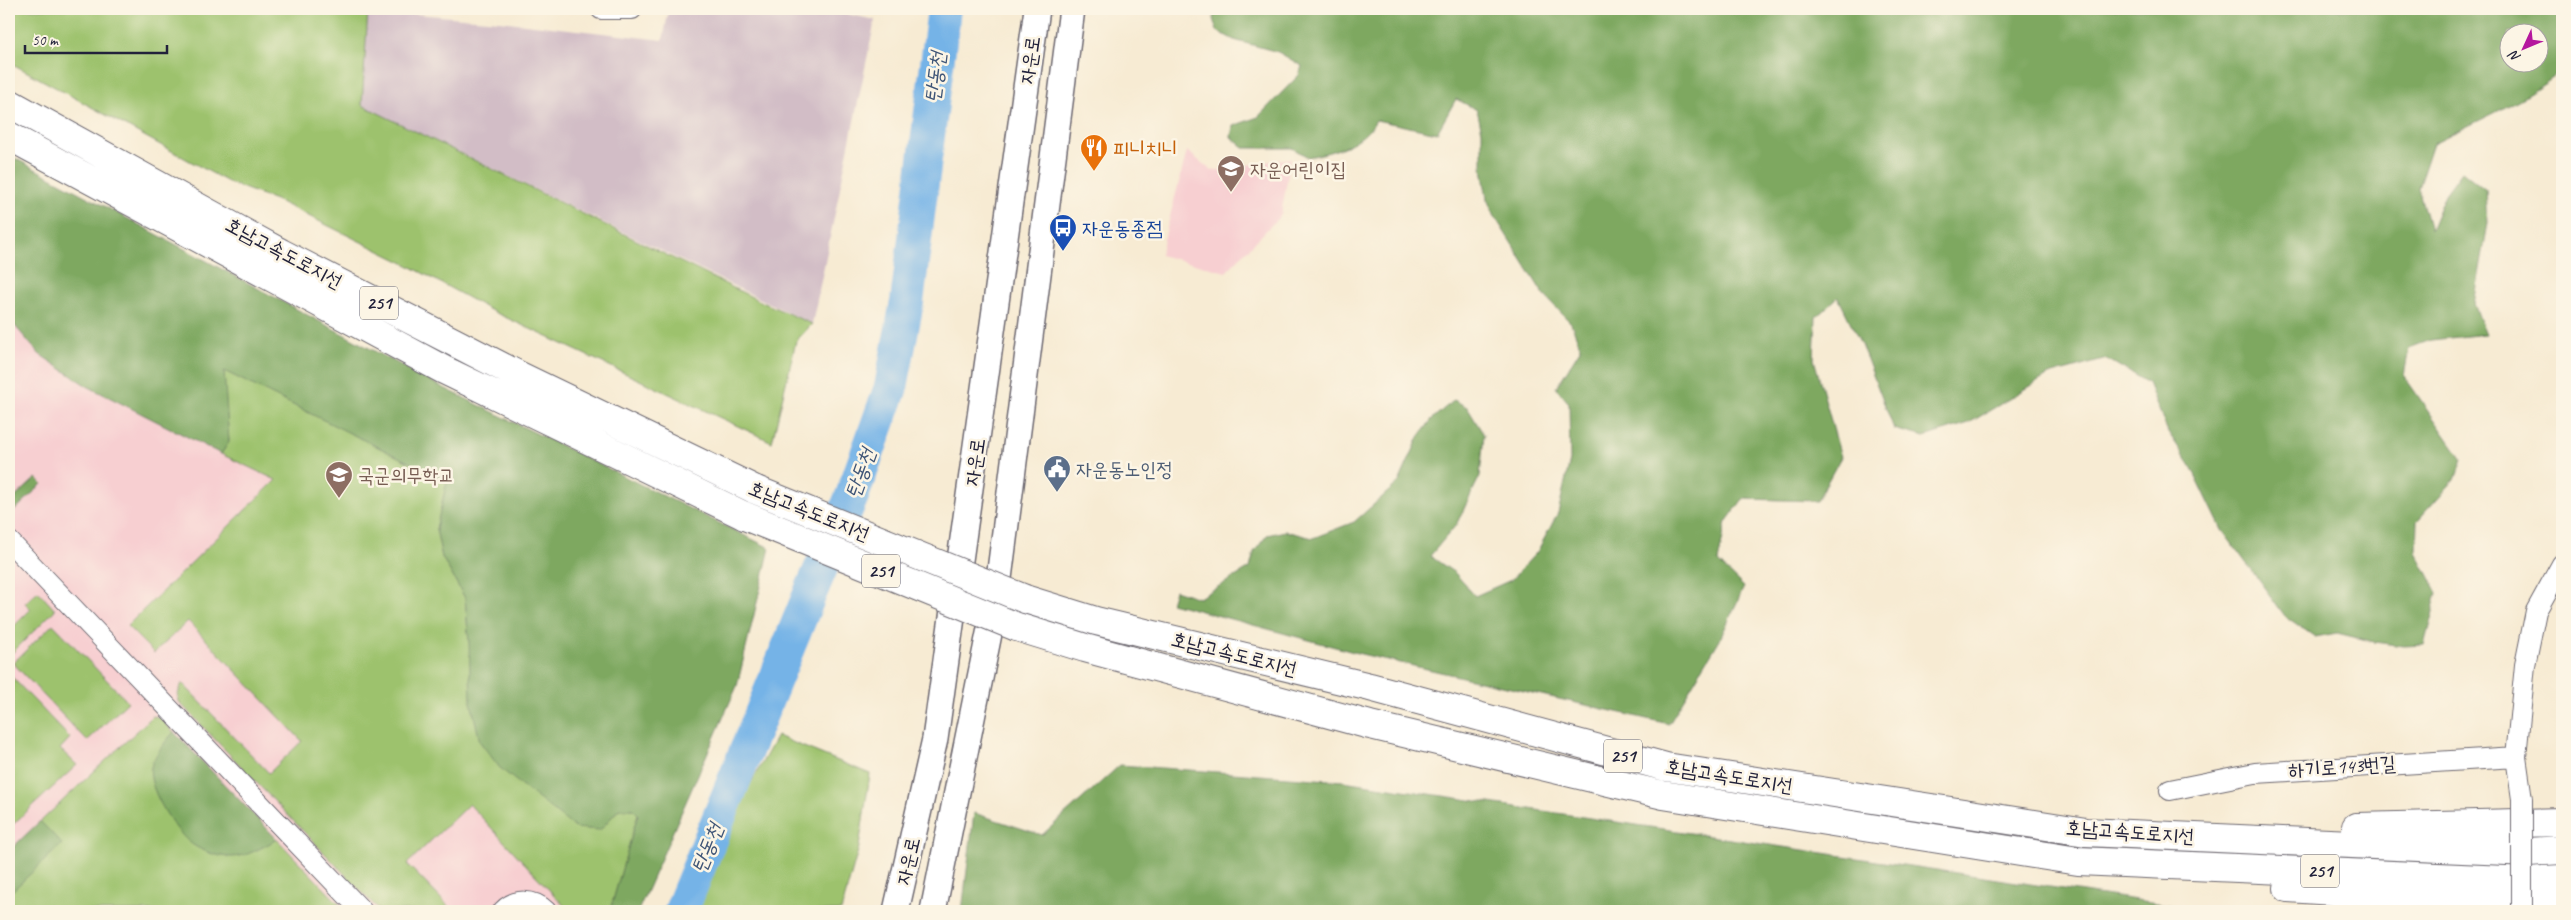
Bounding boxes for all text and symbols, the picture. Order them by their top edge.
scale bar [25,22,168,54]
north arrow [2498,22,2548,72]
text: 50 m [32,31,59,50]
street label: 자운로 [1014,34,1046,86]
text: N [2504,46,2524,66]
water label: 탄동천 [919,48,951,104]
restaurant icon: 피니치니 [1079,133,1109,172]
place label: 피니치니 [1113,136,1177,161]
school or university icon: 자운어린이집 [1216,154,1246,193]
place label: 자운어린이집 [1250,157,1347,182]
street label: 호남고속도로지선 [221,212,347,294]
bus stop icon: 자운동종점 [1048,213,1078,252]
place label: 자운동종점 [1082,216,1162,241]
road number: 251 [360,286,398,320]
street label: 자운로 [959,436,991,488]
water label: 탄동천 [839,443,882,501]
public building icon: 자운동노인정 [1042,454,1072,493]
place label: 자운동노인정 [1076,457,1173,482]
school or university icon: 국군의무학교 [324,460,354,499]
place label: 국군의무학교 [358,463,455,488]
street label: 호남고속도로지선 [745,475,873,547]
road number: 251 [862,554,900,588]
street label: 호남고속도로지선 [1169,626,1299,682]
road number: 251 [1604,739,1642,772]
street label: 하기로143번길 [2288,751,2396,783]
street label: 호남고속도로지선 [1663,754,1795,798]
street label: 호남고속도로지선 [2065,815,2195,849]
water label: 탄동천 [685,818,729,876]
street label: 자운로 [890,835,926,887]
road number: 251 [2301,854,2339,888]

